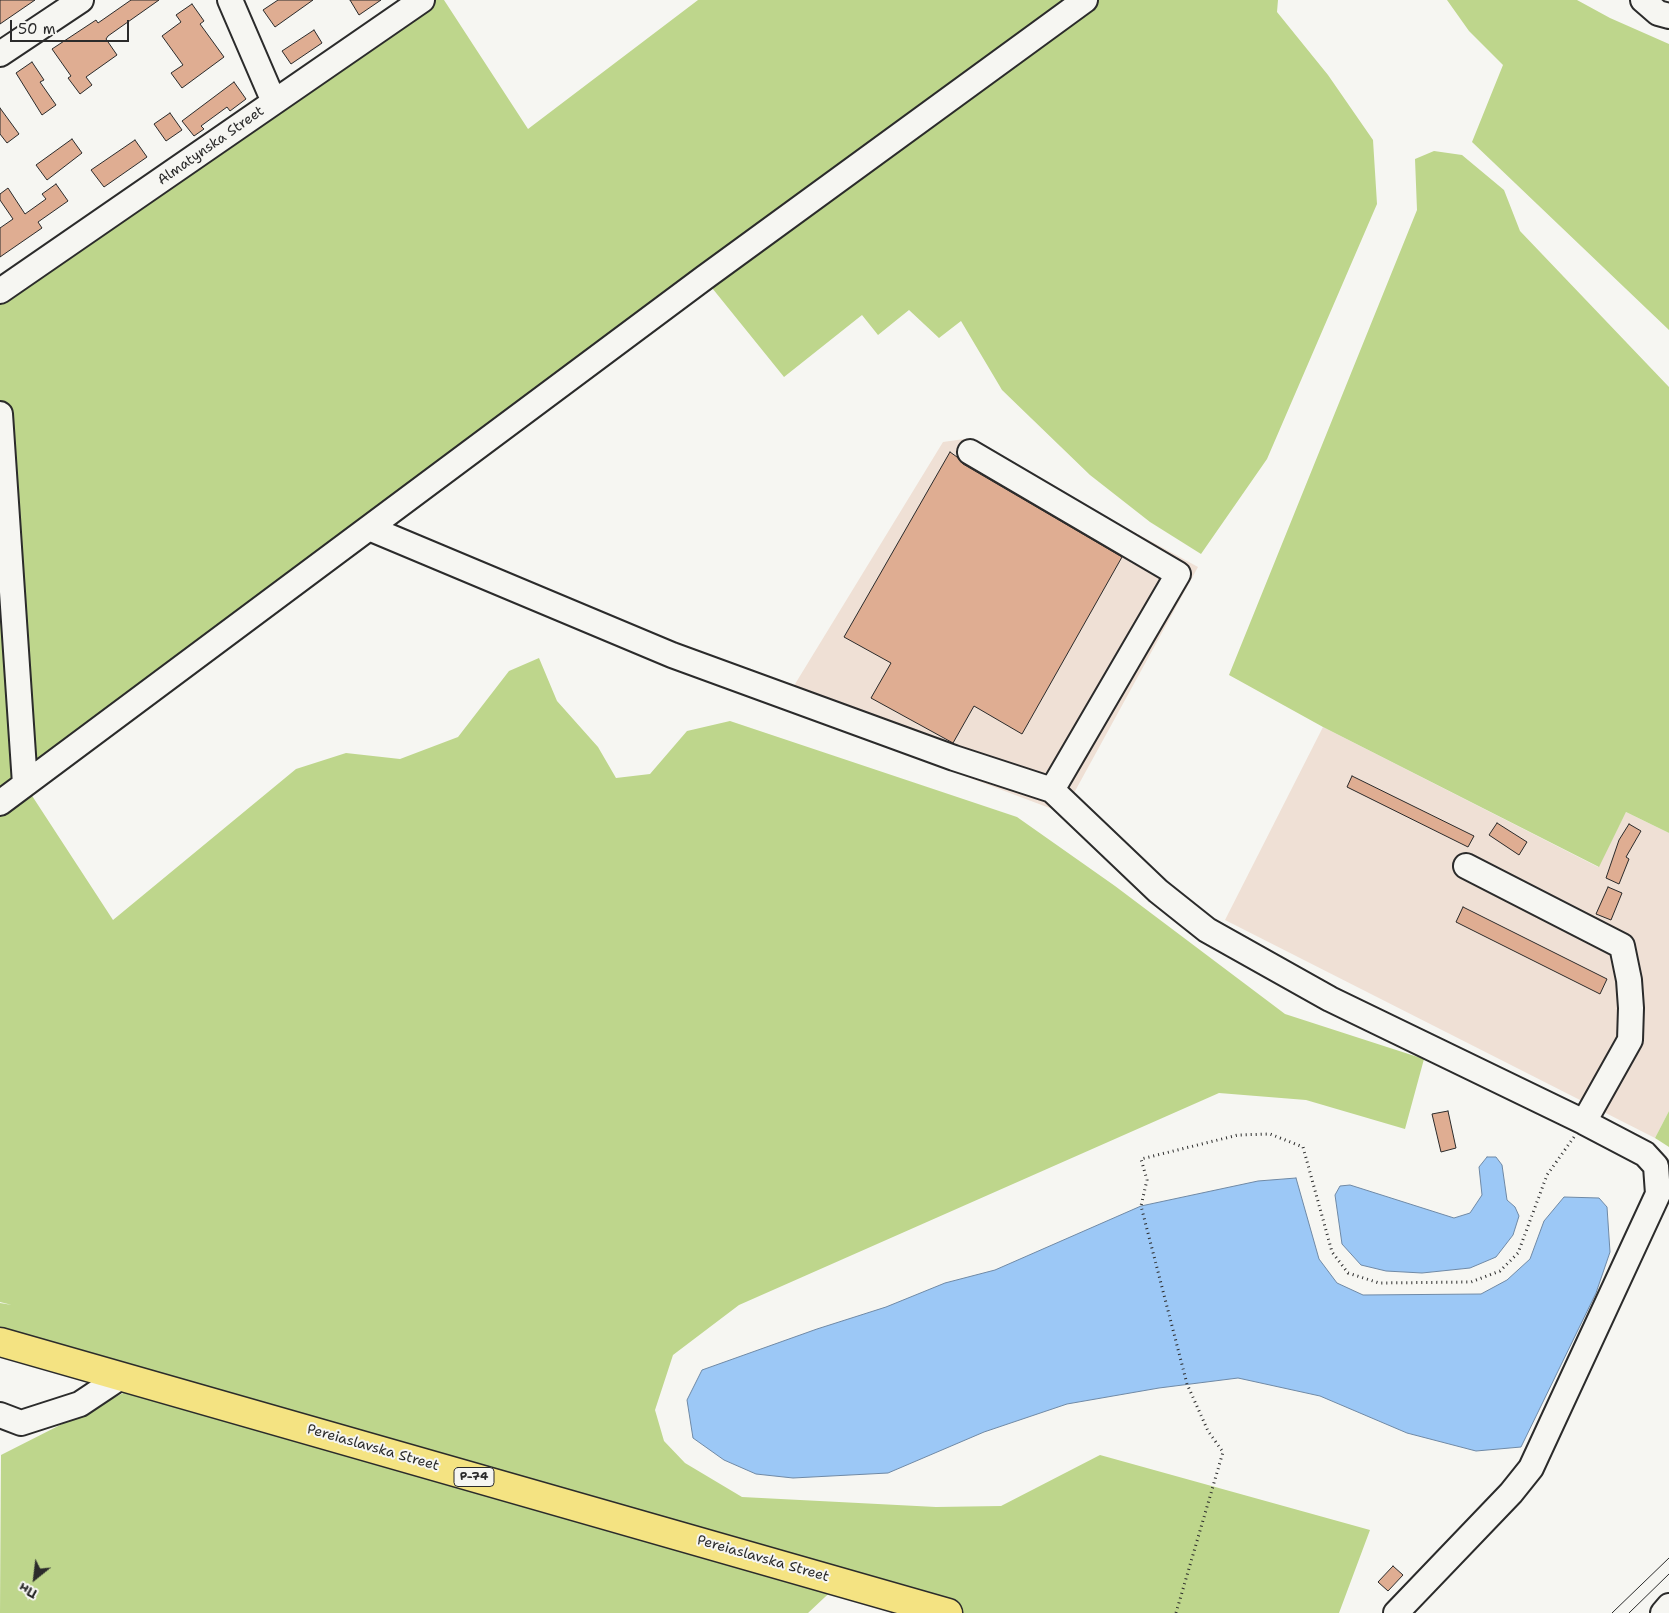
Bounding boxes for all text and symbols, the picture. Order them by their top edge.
scale bar [12,10,131,42]
text: 50 m [18,19,56,39]
street label: Almatynska Street [154,103,268,189]
street label: Pereiaslavska Street [305,1421,441,1475]
road number: Р-74 [454,1468,494,1486]
street label: Pereiaslavska Street [695,1532,831,1586]
north arrow [10,1553,60,1603]
text: Пн [15,1579,40,1603]

